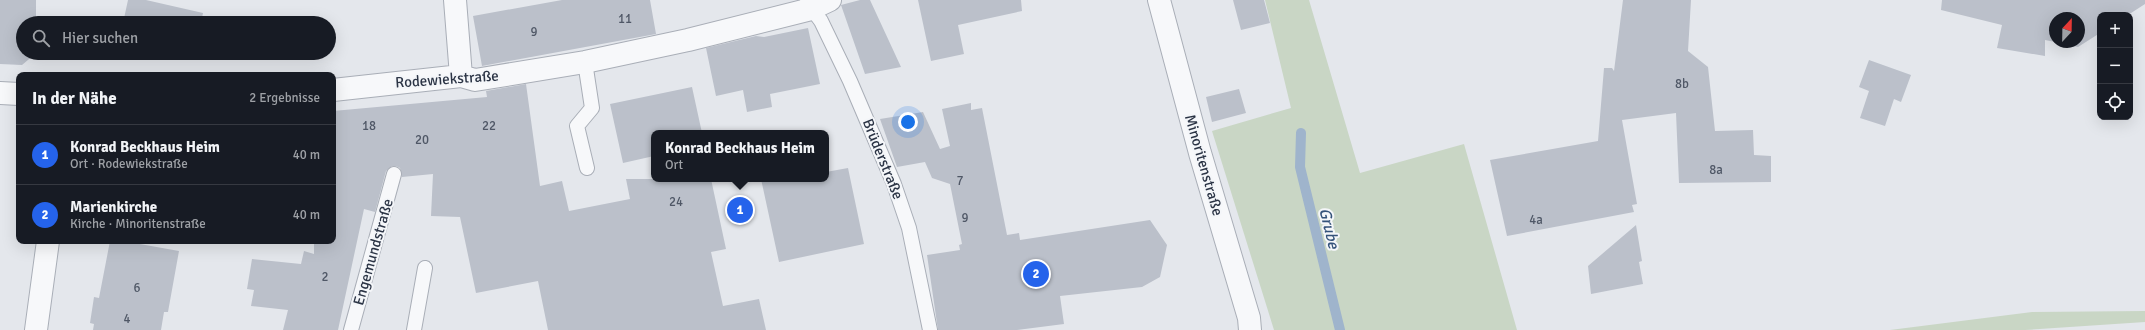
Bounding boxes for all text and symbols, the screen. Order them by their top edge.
house number: 11 [618,11,632,27]
north arrow [2049,12,2085,48]
map controls [2097,12,2133,120]
button: + [2097,12,2133,48]
search box [16,16,336,60]
house number: 9 [530,24,538,40]
icon: search [30,27,52,49]
text: Hier suchen [62,29,138,47]
button: − [2097,48,2133,84]
street label: Rodewiekstraße [395,66,499,92]
house number: 8b [1675,76,1689,92]
button: locate [2097,84,2133,120]
text: In der Nähe [32,88,117,109]
text: 2 Ergebnisse [249,90,320,106]
your location [898,112,918,132]
street label: Minoritenstraße [1181,112,1227,218]
street label: Brüderstraße [859,116,907,202]
house number: 18 [362,118,376,134]
house number: 22 [482,118,496,134]
popup [651,130,829,182]
house number: 20 [415,132,429,148]
text: Konrad Beckhaus Heim [70,138,220,156]
text: Konrad Beckhaus Heim [665,139,815,157]
text: 1 [41,147,49,163]
text: 40 m [293,147,320,163]
text: Ort · Rodewiekstraße [70,156,188,172]
text: Ort [665,157,683,173]
house number: 8a [1709,162,1723,178]
house number: 7 [956,173,964,189]
house number: 24 [669,194,683,210]
pin: 1 [727,195,753,225]
street label: Engemundstraße [349,197,397,307]
text: Marienkirche [70,198,157,216]
water label: Grube [1314,206,1344,252]
text: 2 [41,207,49,223]
text: 40 m [293,207,320,223]
house number: 9 [961,210,969,226]
house number: 4a [1529,212,1543,228]
text: Kirche · Minoritenstraße [70,216,206,232]
pin: 2 [1023,259,1049,289]
house number: 2 [321,269,329,285]
house number: 6 [133,280,141,296]
house number: 4 [123,311,131,327]

